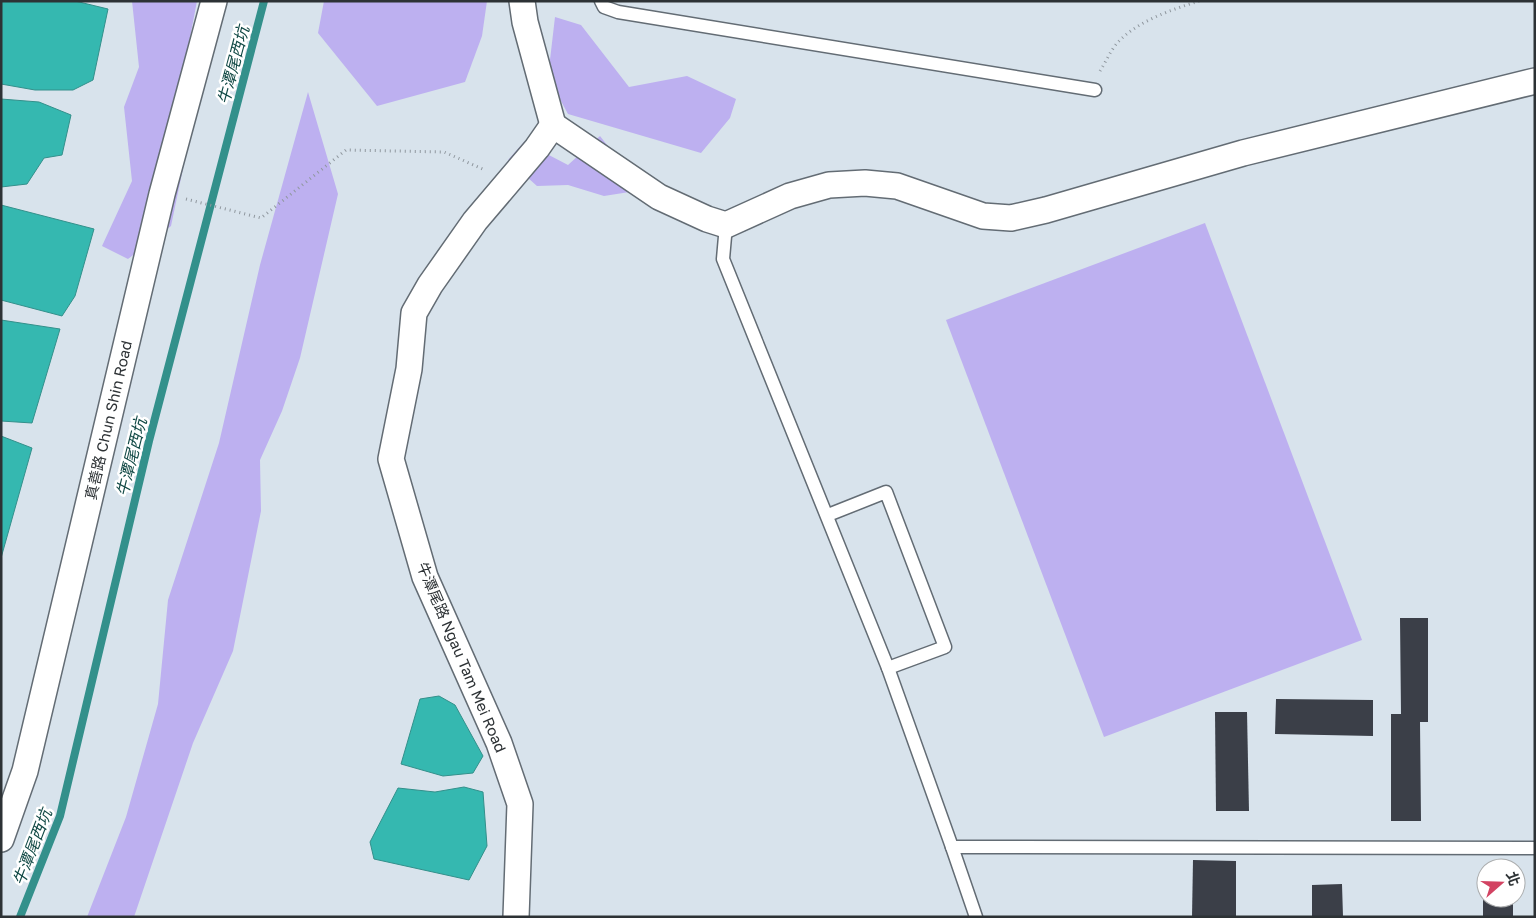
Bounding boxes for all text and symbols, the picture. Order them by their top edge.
water label: 牛潭尾西坑 [213,22,254,106]
street label: 真善路 Chun Shin Road [81,339,135,501]
water label: 牛潭尾西坑 [112,414,151,498]
street label: 牛潭尾路 Ngau Tam Mei Road [414,559,510,755]
water label: 牛潭尾西坑 [8,804,56,888]
north arrow [1476,858,1526,908]
text: 北 [1503,869,1524,888]

